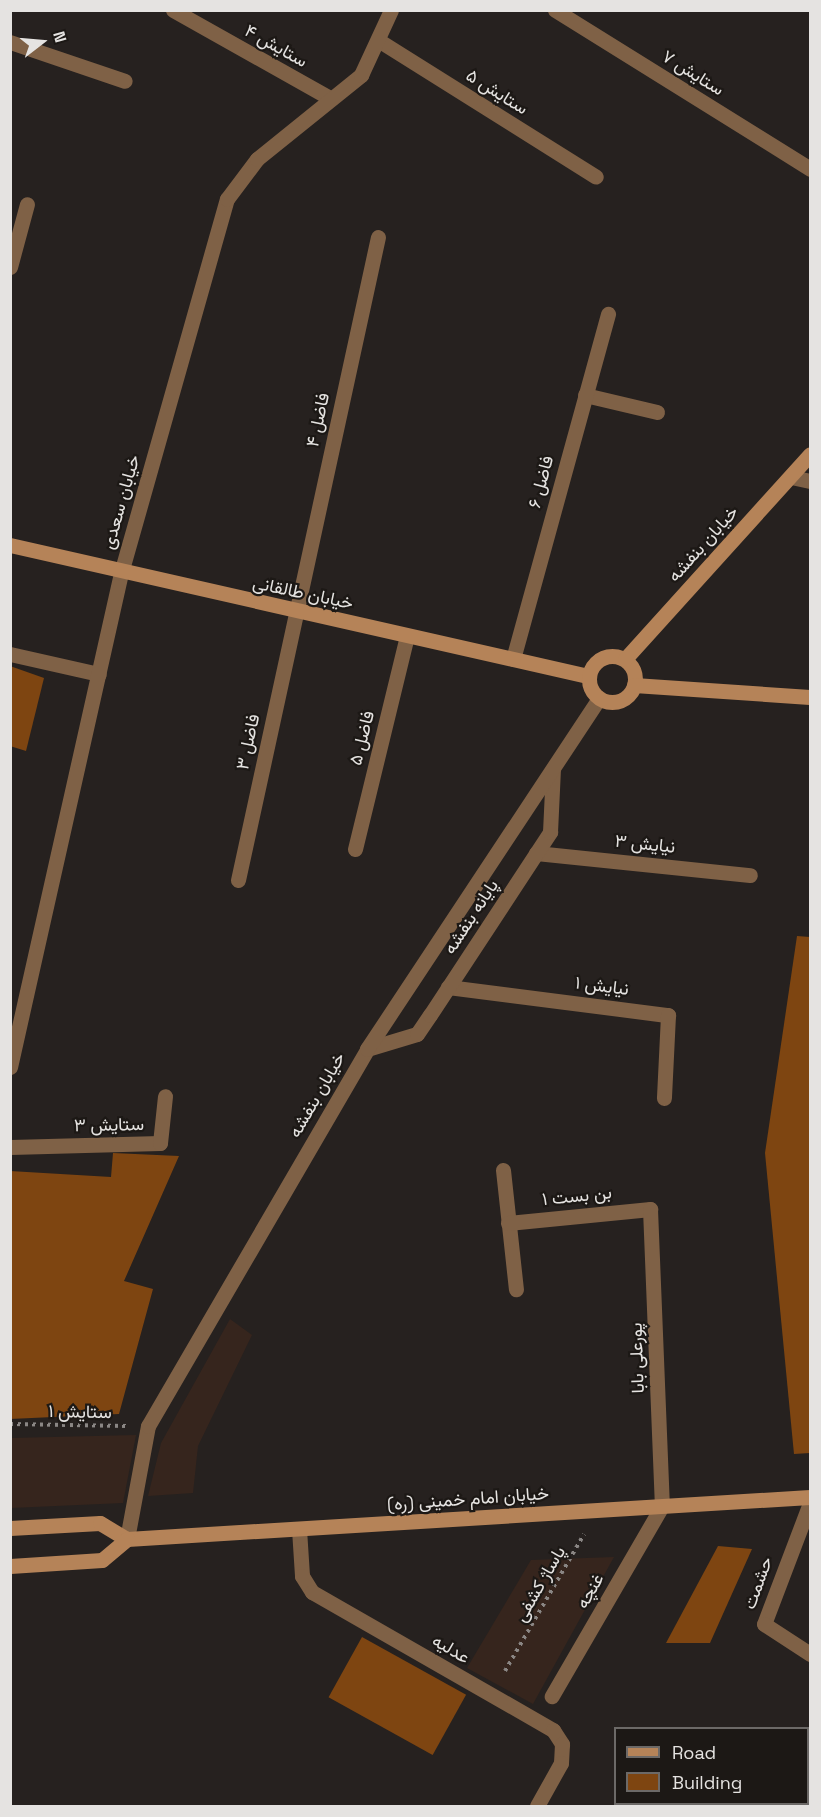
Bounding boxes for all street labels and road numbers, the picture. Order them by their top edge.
street label: ستایش ۴ [241,20,311,72]
street label: ستایش ۷ [658,46,728,100]
street label: ستایش ۵ [462,65,532,119]
street label: فاضل ۴ [302,391,334,449]
street label: خیابان سعدی [97,452,145,552]
street label: فاضل ۶ [524,453,558,511]
street label: خیابان بنفشه [663,501,743,587]
street label: خیابان طالقانی [251,572,355,614]
street label: فاضل ۵ [345,709,379,767]
street label: فاضل ۳ [232,712,264,772]
street label: نیایش ۳ [614,830,676,858]
street label: پایانه بنفشه [439,876,503,958]
street label: نیایش ۱ [574,972,630,1000]
street label: خیابان بنفشه [284,1048,350,1142]
street label: ستایش ۳ [74,1114,144,1136]
street label: بن بست ۱ [541,1182,613,1210]
street label: پورعلی بابا [625,1322,649,1394]
street label: ستایش ۱ [48,1401,112,1423]
street label: خیابان امام خمینی (ره) [386,1483,550,1515]
street label: پاساژ کشفی [510,1542,570,1626]
street label: حشمت [739,1554,777,1612]
street label: غنچه [571,1570,609,1612]
street label: عدلیه [428,1630,474,1668]

